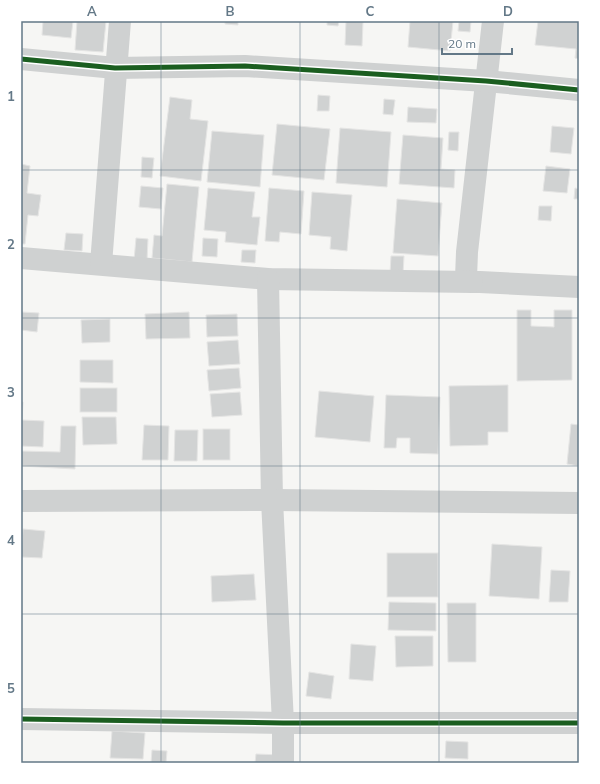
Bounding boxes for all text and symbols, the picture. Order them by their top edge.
text: A [87,3,97,19]
text: B [226,3,235,19]
text: C [366,3,375,19]
text: D [503,3,513,19]
scale bar [442,30,512,56]
text: 20 m [448,36,476,51]
text: 1 [7,88,15,104]
text: 2 [7,236,15,252]
text: 3 [7,384,15,400]
text: 4 [7,532,15,548]
text: 5 [7,680,15,696]

